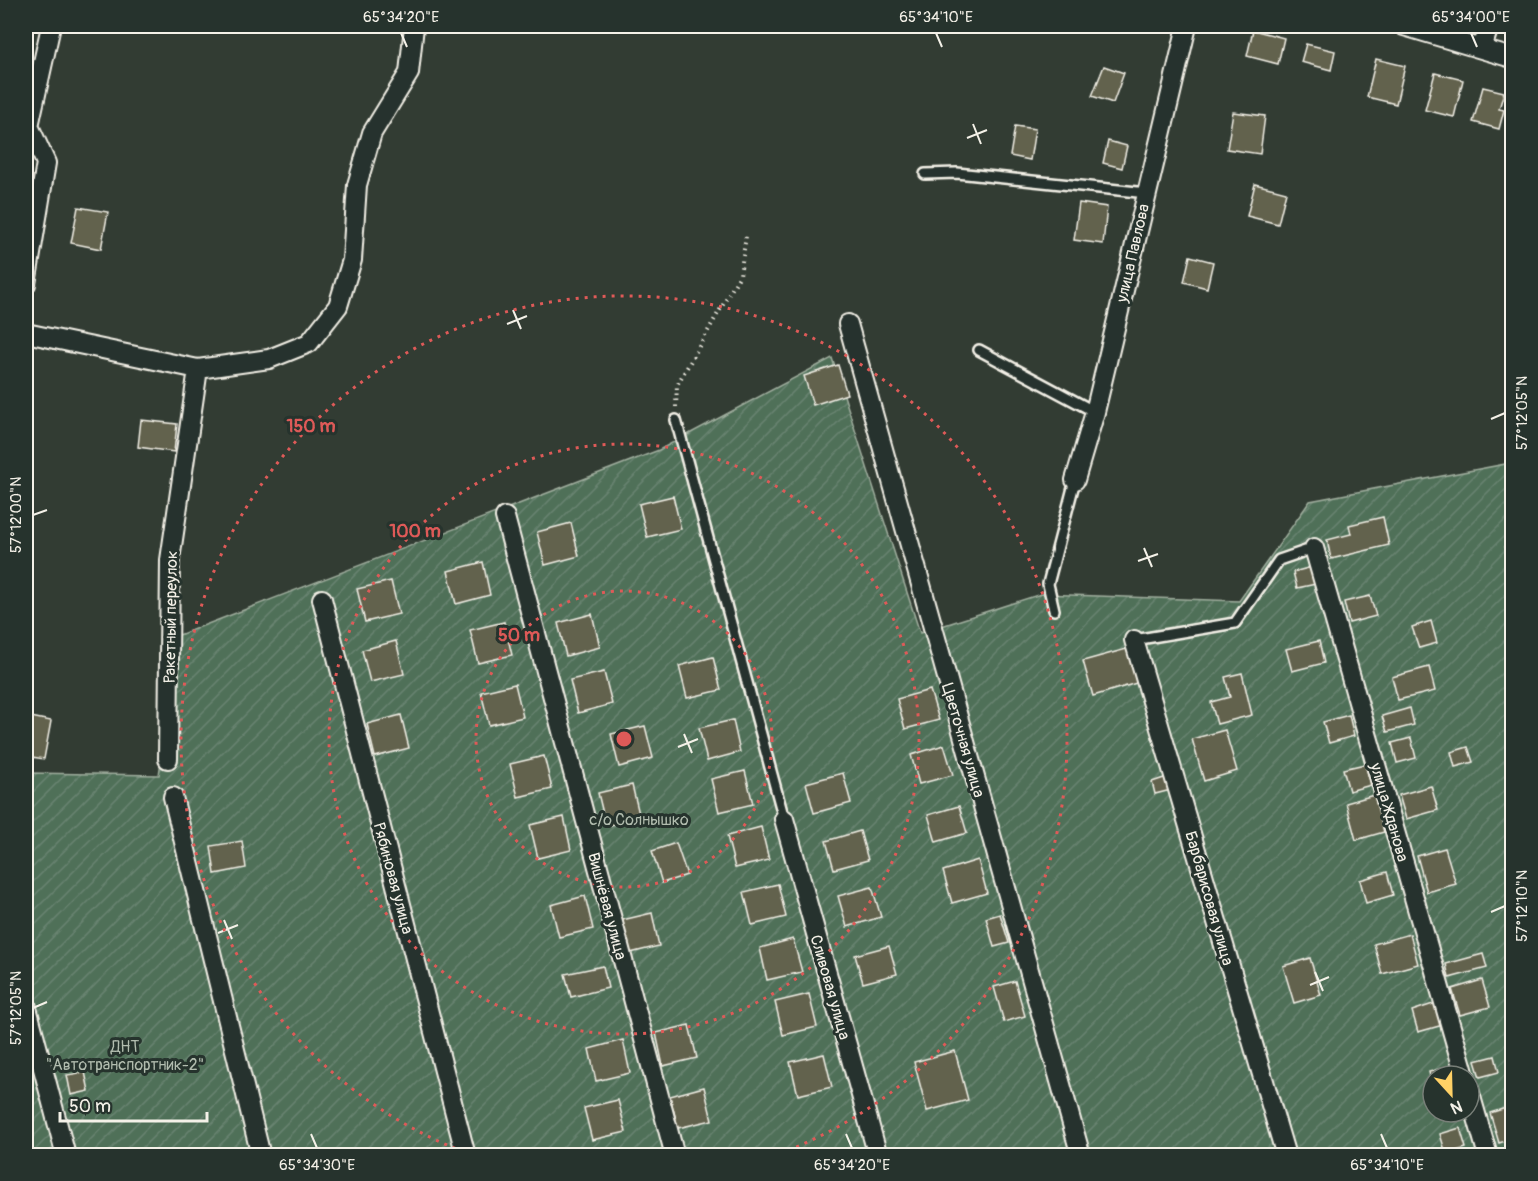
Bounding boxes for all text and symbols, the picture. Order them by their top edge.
text: 65°34'20"E [363,8,439,27]
text: 65°34'10"E [899,8,973,27]
text: 65°34'00"E [1432,8,1510,27]
street label: улица Павлова [1112,202,1154,305]
text: 57°12'05"N [1513,376,1532,450]
text: 150 m [287,415,336,438]
text: 57°12'00"N [7,477,26,553]
text: 100 m [389,520,441,543]
street label: Ракетный переулок [160,551,182,683]
text: 50 m [498,624,540,647]
street label: Цветочная улица [937,681,989,800]
centre of rings [614,729,634,749]
street label: улица Жданова [1365,760,1413,864]
park label: с/о Солнышко [589,810,689,830]
street label: Рябиновая улица [369,820,418,936]
street label: Барбарисовая улица [1180,829,1238,968]
street label: Вишнёвая улица [583,850,631,962]
text: 57°12'10"N [1513,870,1532,942]
street label: Сливовая улица [806,933,855,1042]
text: 57°12'05"N [7,971,26,1045]
park label: ДНТ "Автотранспортник-2" [46,1037,204,1075]
north arrow [1421,1064,1481,1124]
scale bar [60,1085,207,1123]
text: 50 m [69,1095,111,1118]
text: N [1447,1096,1465,1118]
text: 65°34'30"E [279,1156,355,1175]
text: 65°34'20"E [814,1156,890,1175]
text: 65°34'10"E [1350,1156,1424,1175]

